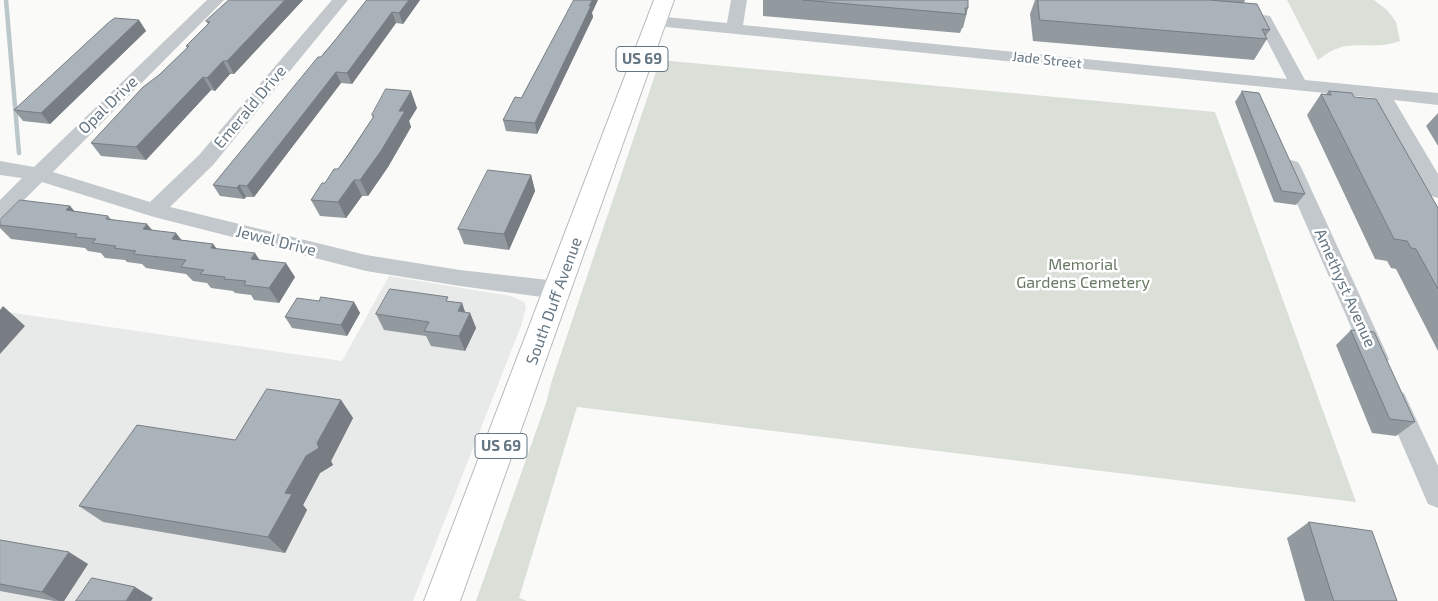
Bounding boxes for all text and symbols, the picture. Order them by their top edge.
road number: US 69 [616,46,668,72]
street label: Jade Street [1011,48,1083,72]
street label: Emerald Drive [210,62,290,152]
street label: Opal Drive [74,72,142,138]
street label: Jewel Drive [234,222,318,260]
street label: Amethyst Avenue [1310,226,1380,350]
street label: South Duff Avenue [522,235,586,367]
park label: Memorial Gardens Cemetery [1016,255,1150,293]
road number: US 69 [475,434,527,458]

